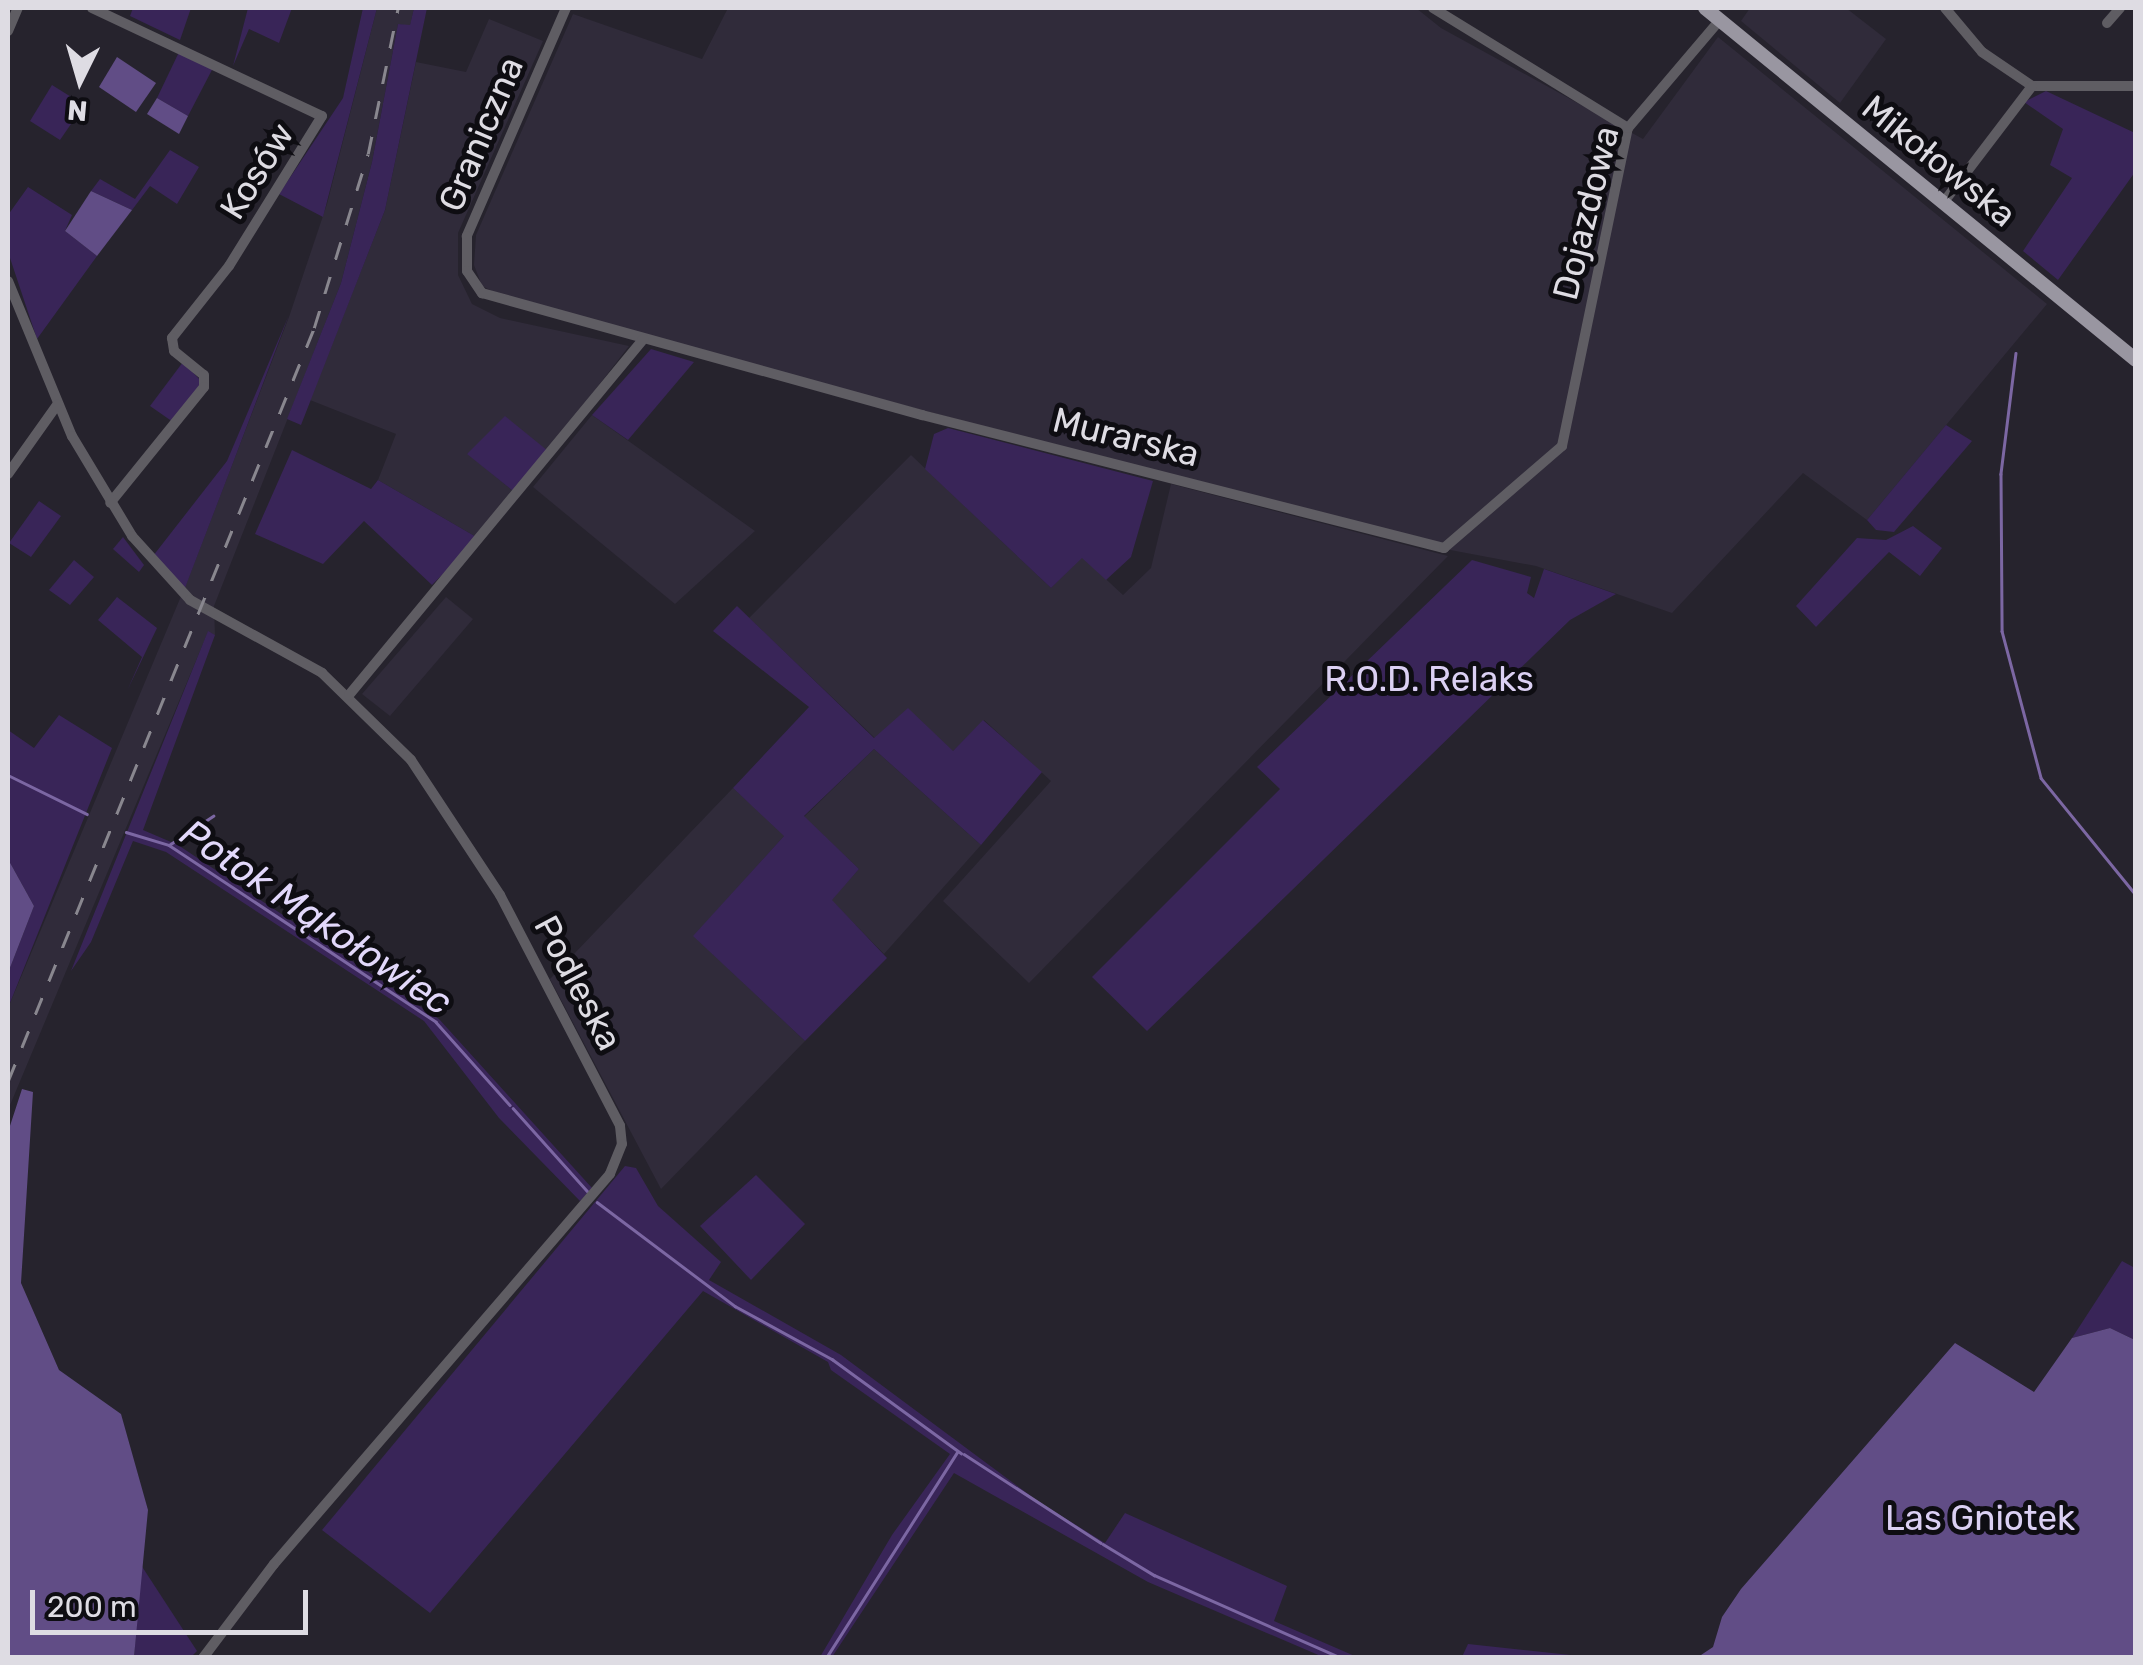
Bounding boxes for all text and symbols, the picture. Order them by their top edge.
north arrow [30,30,130,130]
street label: Graniczna [430,51,532,217]
street label: Mikołowska [1854,86,2024,236]
text: N [66,93,89,128]
street label: Kosów [211,115,303,227]
street label: Dojazdowa [1544,122,1628,304]
street label: Murarska [1048,399,1204,475]
park label: R.O.D. Relaks [1324,658,1534,700]
water label: Potok Mąkołowiec [171,810,461,1026]
street label: Podleska [525,909,631,1057]
park label: Las Gniotek [1885,1497,2075,1539]
scale bar [35,1570,312,1632]
text: 200 m [47,1589,137,1625]

